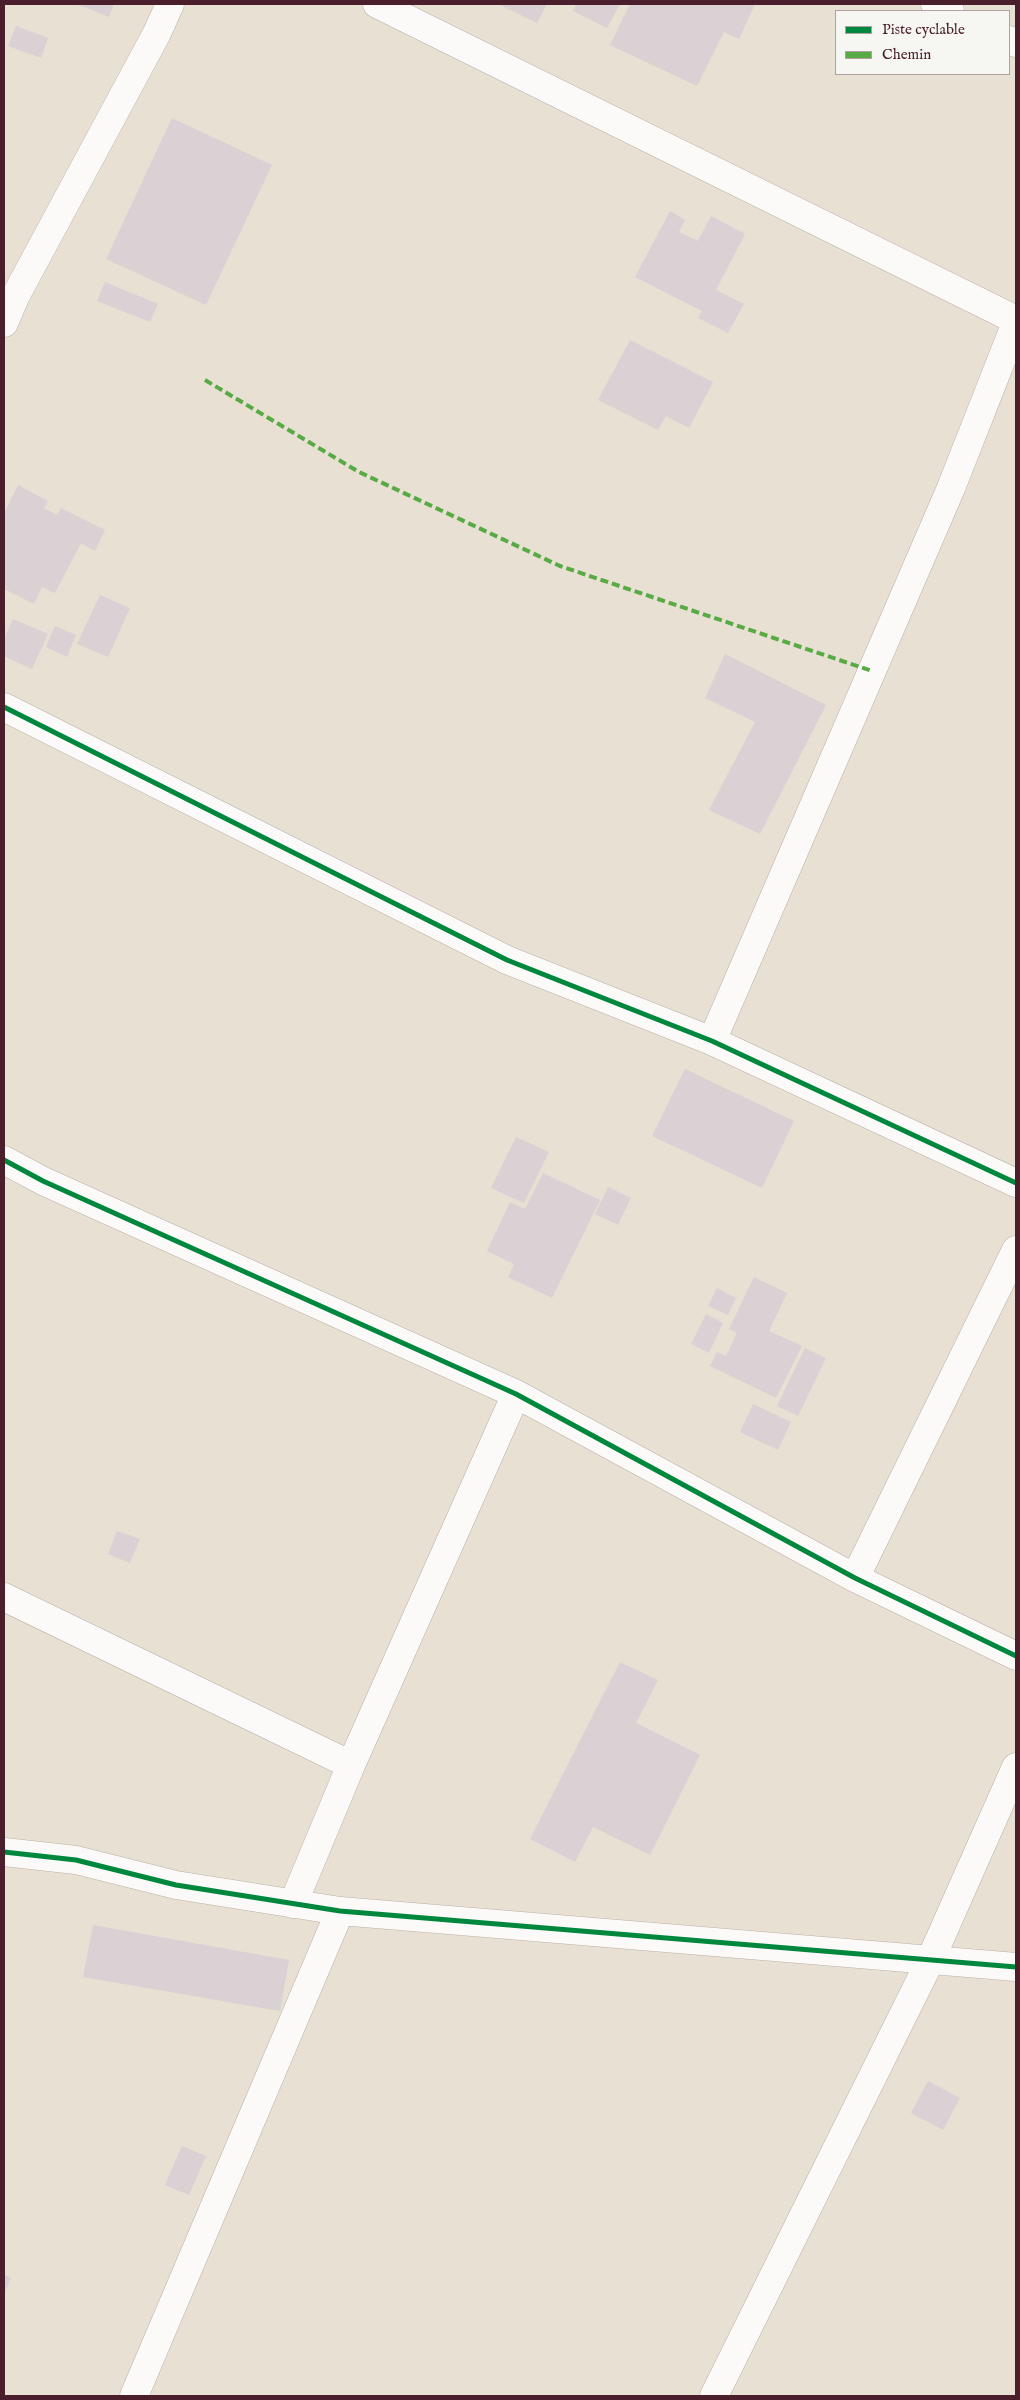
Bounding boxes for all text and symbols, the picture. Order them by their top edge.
legend [835,10,1010,75]
text: Piste cyclable [882,20,965,39]
text: Chemin [882,45,931,64]

